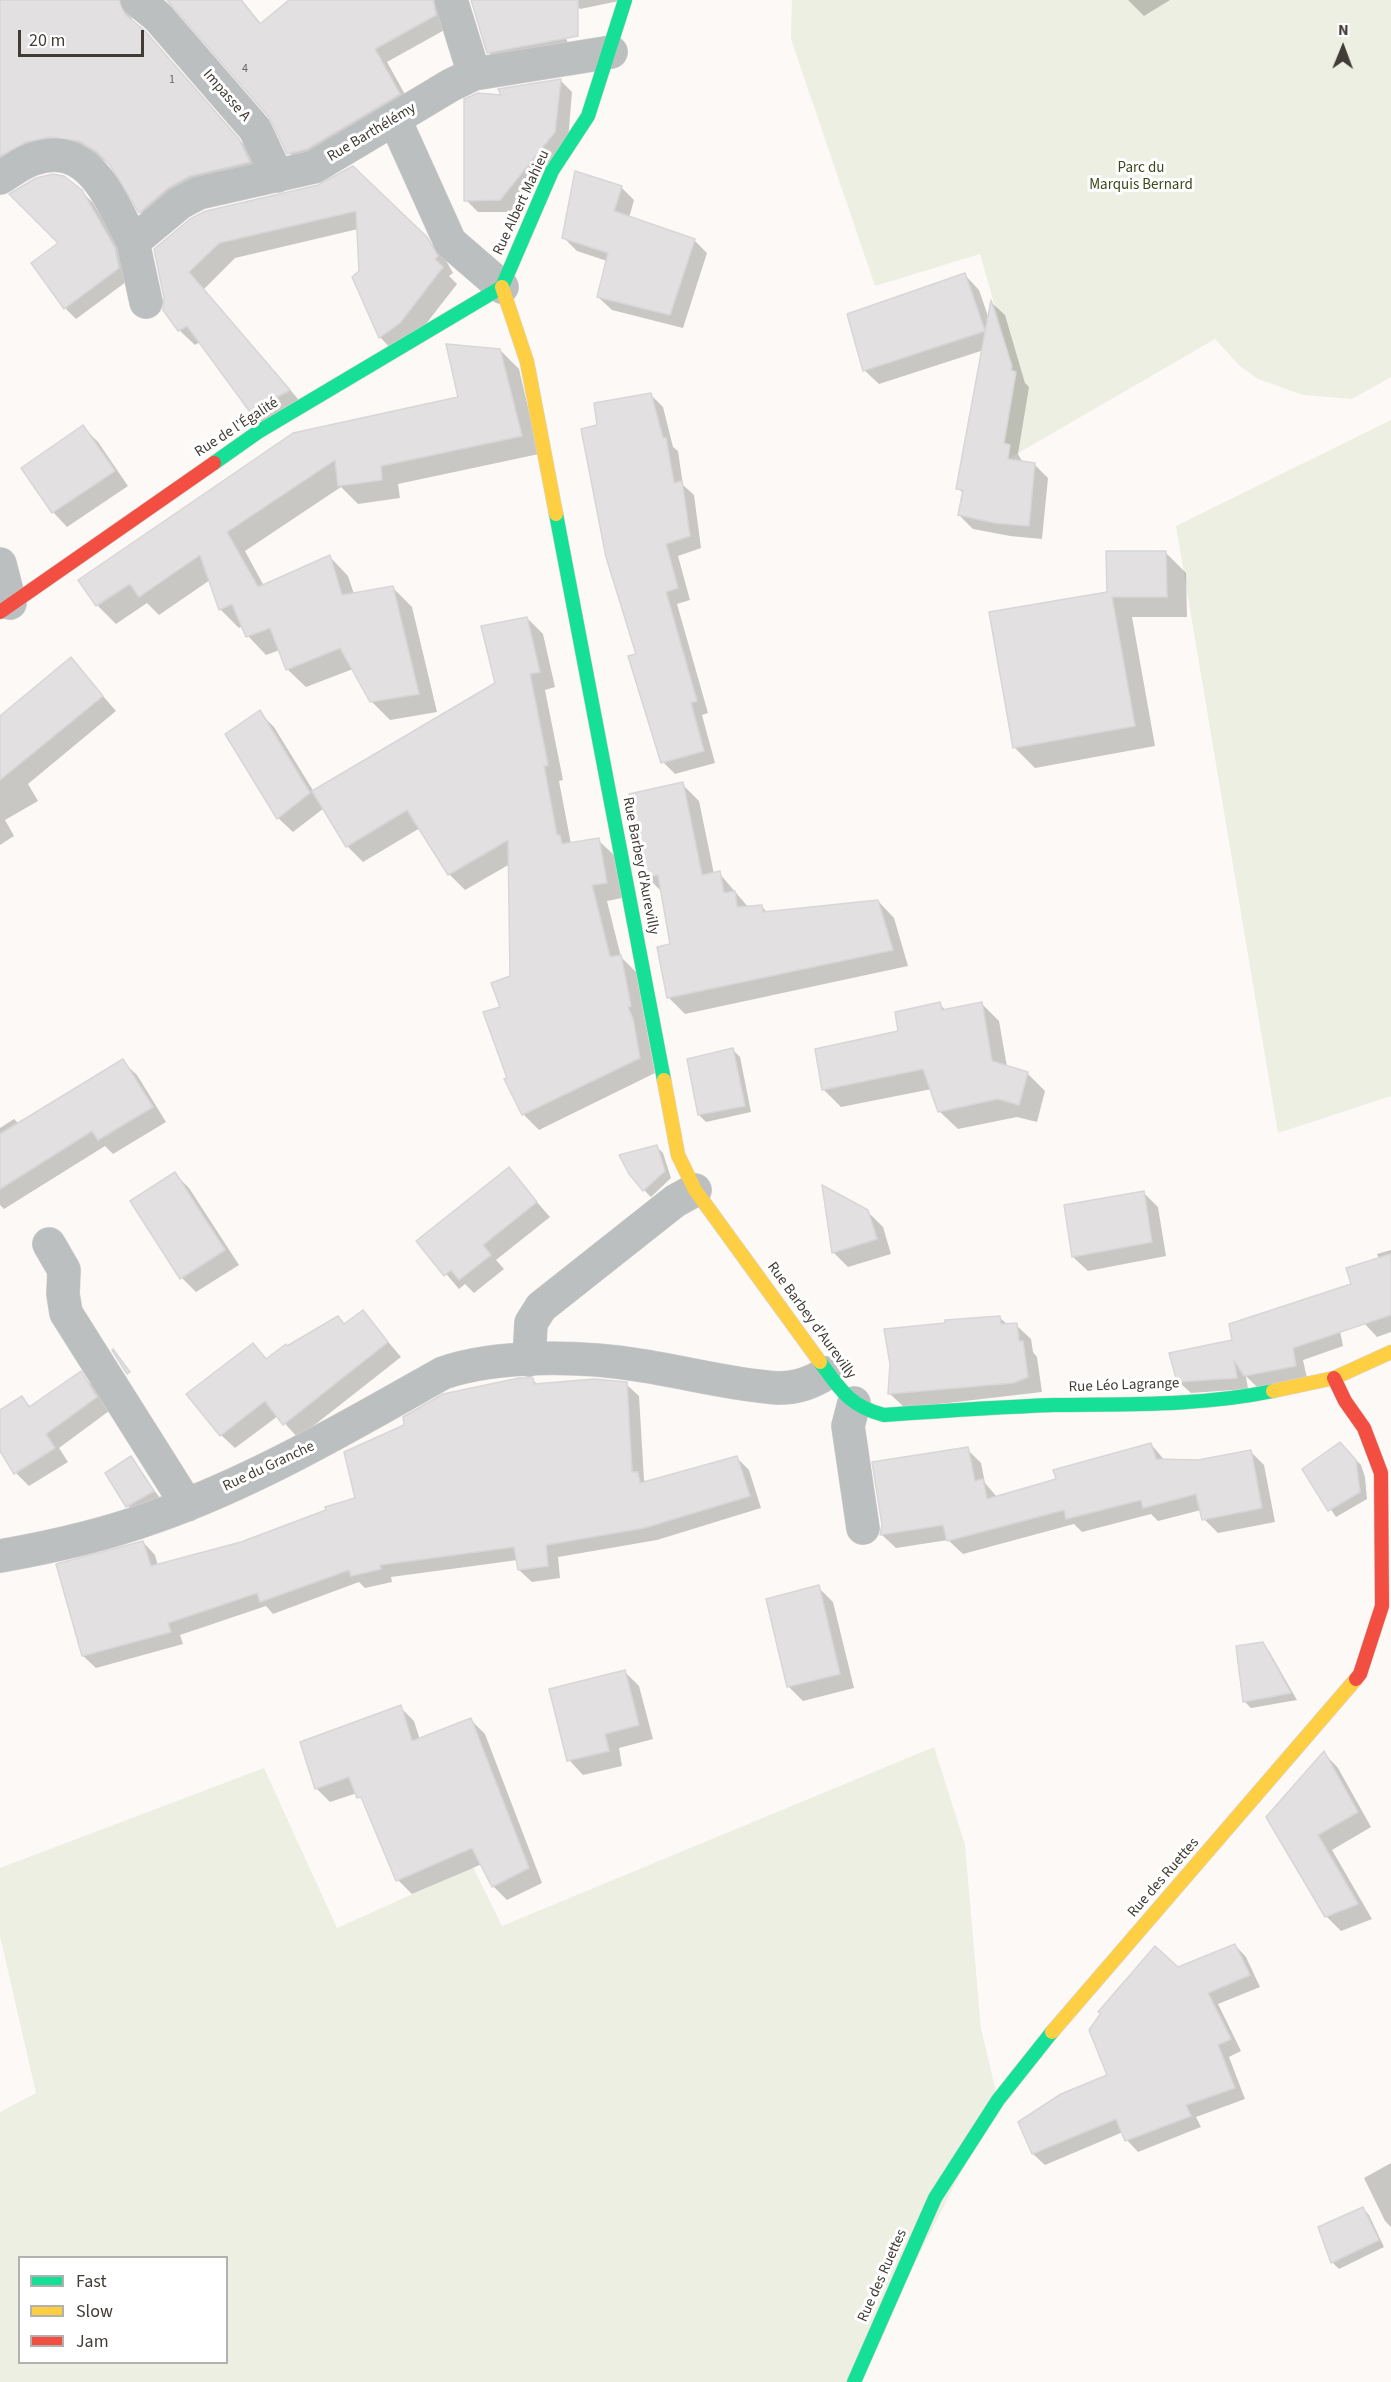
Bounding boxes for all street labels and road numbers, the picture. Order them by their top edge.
street label: Impasse A [198,66,254,126]
street label: Rue Barthélémy [324,100,420,166]
street label: Rue Albert Mahieu [490,148,554,258]
street label: Rue de l'Égalité [192,394,282,462]
street label: Rue Barbey d'Aurevilly [618,796,662,936]
street label: Rue Barbey d'Aurevilly [763,1259,859,1383]
street label: Rue Léo Lagrange [1068,1375,1180,1397]
street label: Rue du Granche [220,1438,318,1496]
street label: Rue des Ruettes [1125,1835,1203,1921]
street label: Rue des Ruettes [855,2227,911,2325]

